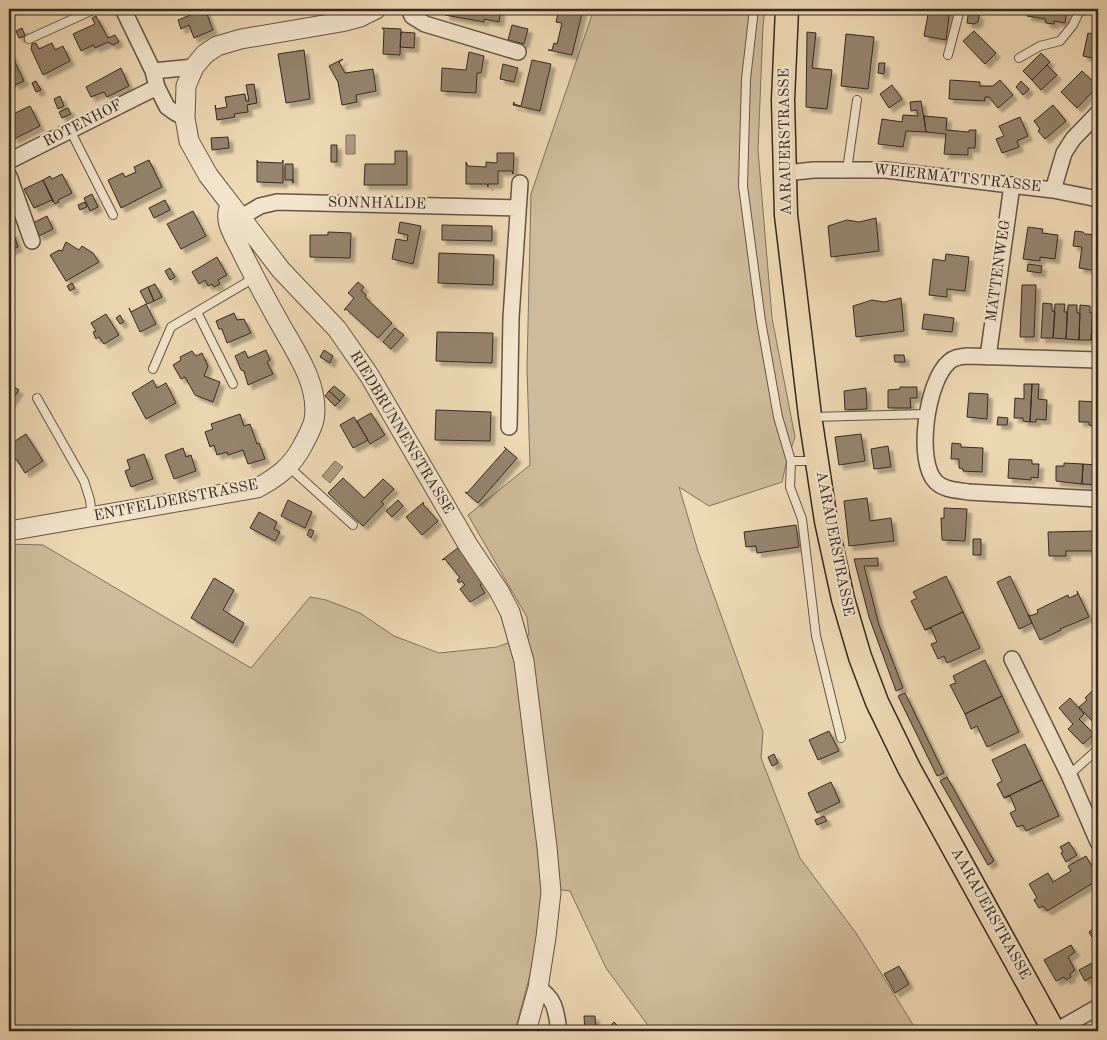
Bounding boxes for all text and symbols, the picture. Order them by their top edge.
street label: AARAUERSTRASSE [777,68,795,216]
street label: ROTENHOF [41,98,125,150]
street label: WEIERMATTSTRASSE [872,163,1042,195]
street label: SONNHALDE [328,196,426,212]
street label: MATTENWEG [984,219,1014,323]
street label: RIEDBRUNNENSTRASSE [346,349,456,517]
street label: AARAUERSTRASSE [813,470,855,618]
street label: ENTFELDERSTRASSE [93,478,259,524]
street label: AARAUERSTRASSE [948,846,1032,982]

